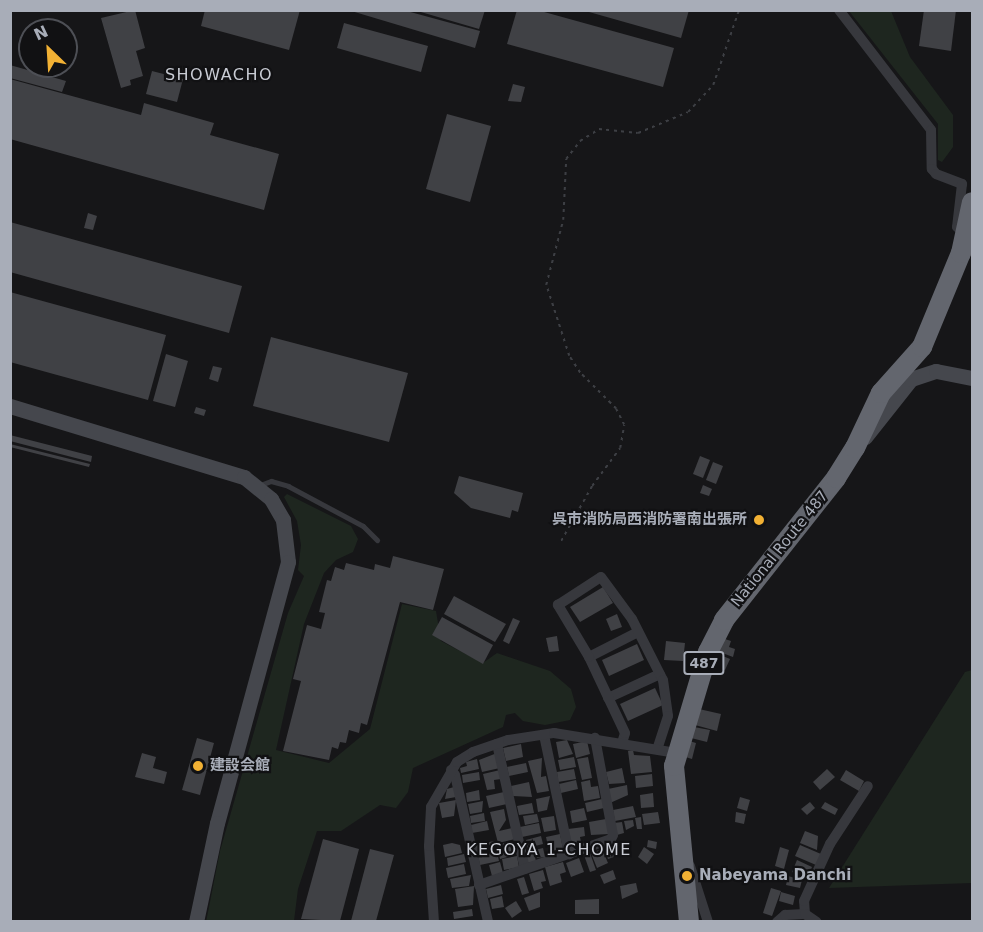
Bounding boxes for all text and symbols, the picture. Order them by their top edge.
north arrow [18,18,78,78]
text: N [31,22,51,44]
district label: SHOWACHO [165,65,273,85]
street label: National Route 487 [728,487,832,611]
place label: 呉市消防局西消防署南出張所 [552,511,747,529]
marker: 呉市消防局西消防署南出張所 [752,513,766,527]
road number: 487 [683,652,725,674]
place label: 建設会館 [210,757,270,775]
marker: 建設会館 [191,759,205,773]
district label: KEGOYA 1-CHOME [466,840,632,860]
place label: Nabeyama Danchi [699,867,851,885]
marker: Nabeyama Danchi [680,869,694,883]

